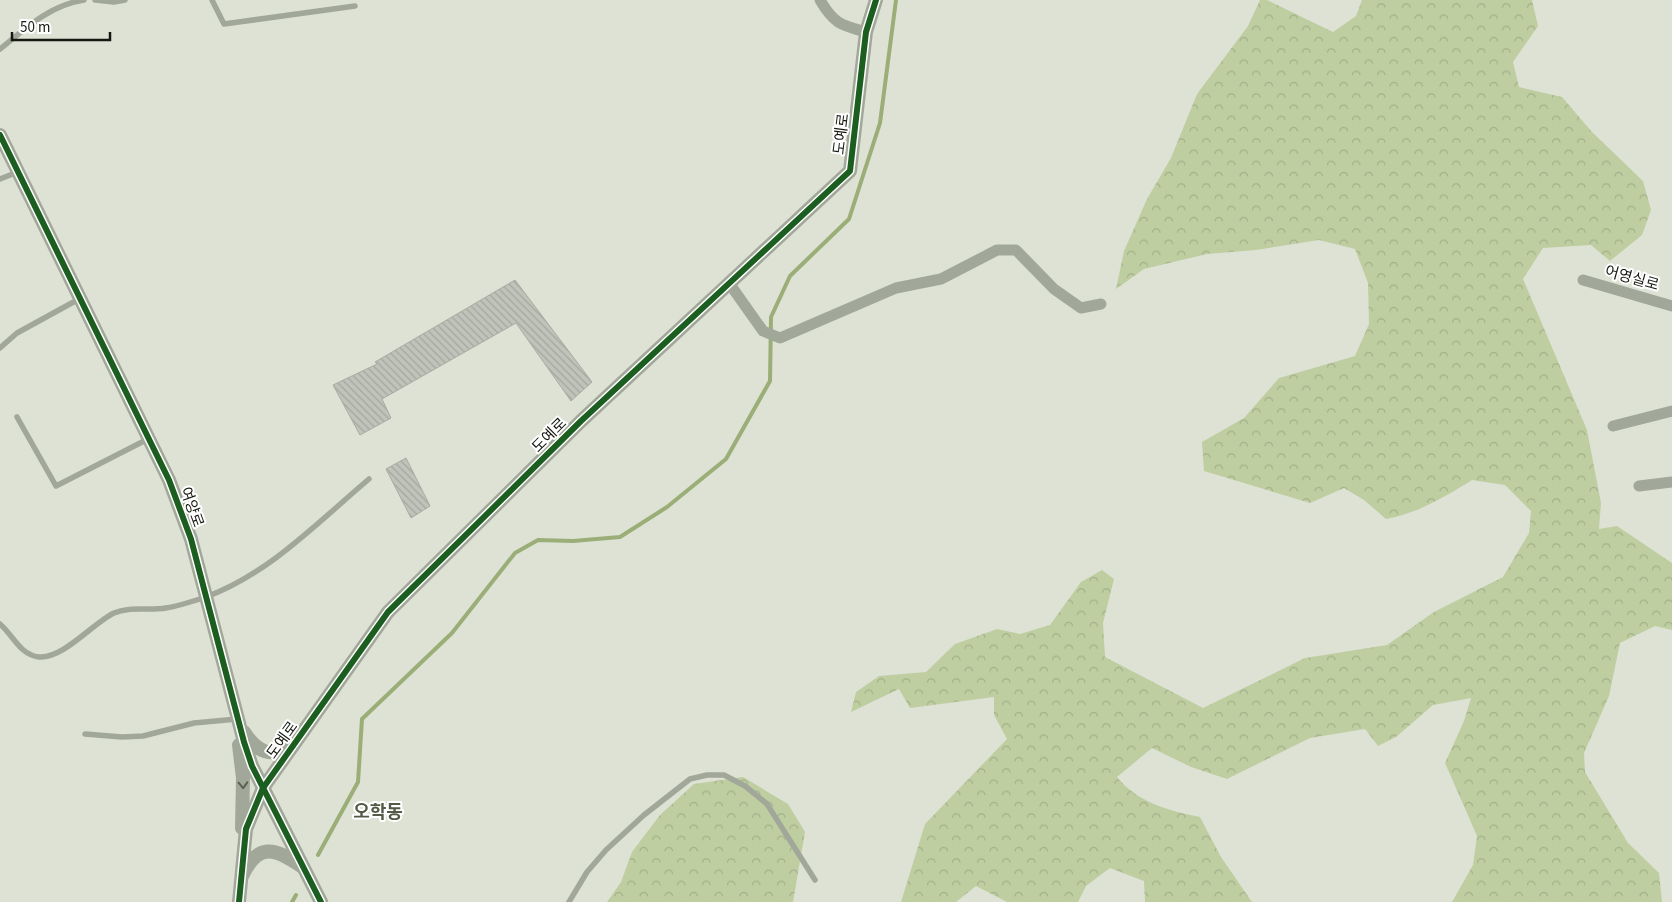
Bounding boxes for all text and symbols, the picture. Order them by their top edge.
scale bar [12,10,110,42]
text: 50 m [20,17,50,38]
street label: 도예로 [829,112,854,156]
street label: 어영실로 [1602,261,1661,296]
street label: 도예로 [527,413,571,457]
street label: 여양로 [175,484,208,530]
street label: 도예로 [262,717,303,763]
one-way arrow [237,781,248,789]
district label: 오학동 [353,800,403,825]

